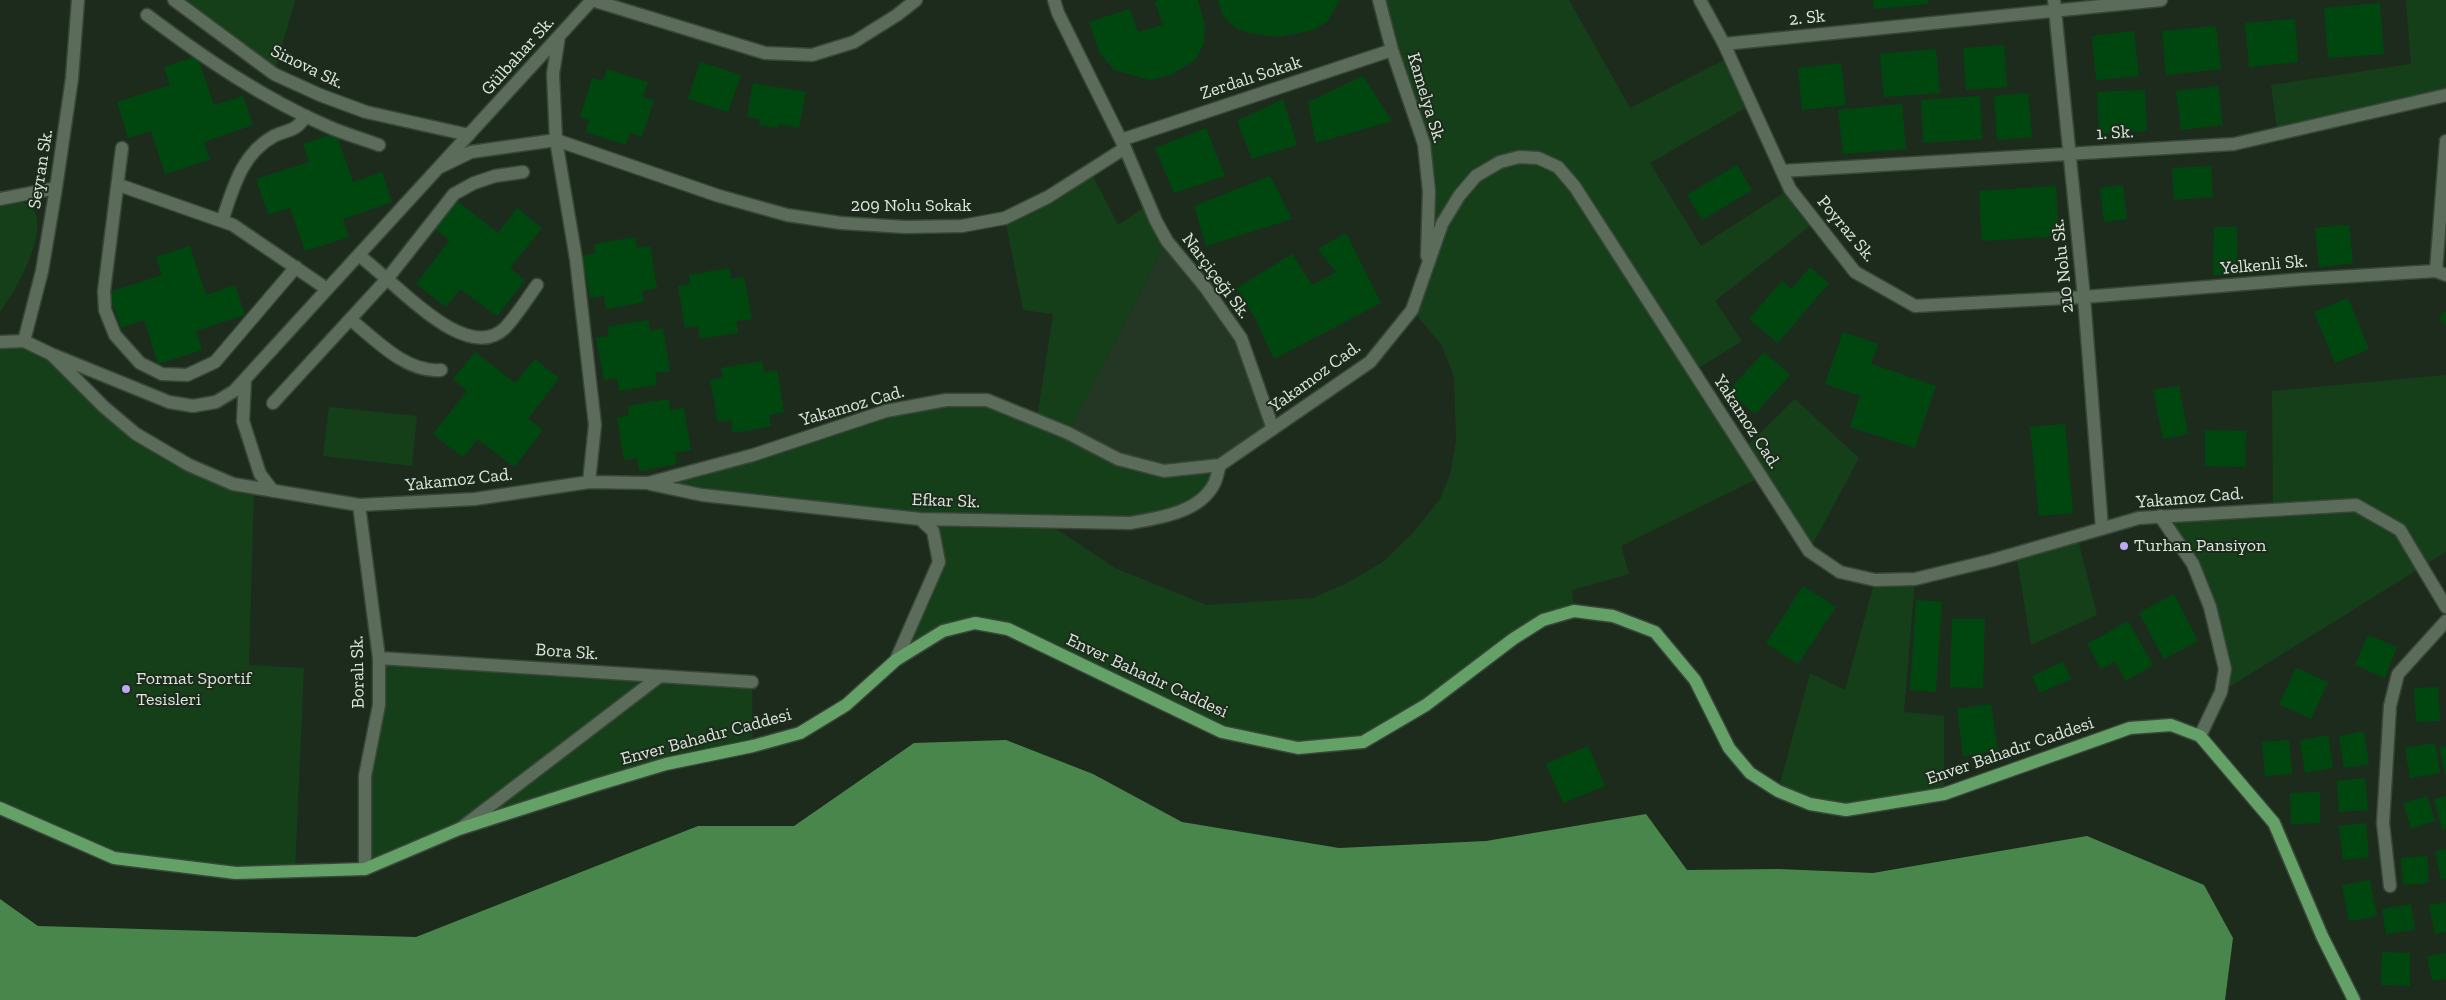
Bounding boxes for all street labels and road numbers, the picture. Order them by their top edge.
street label: 2. Sk [1788,5,1826,31]
street label: Gülbahar Sk. [477,12,559,100]
street label: Sinova Sk. [267,40,347,94]
street label: Kamelya Sk. [1402,50,1450,146]
street label: Zerdalı Sokak [1198,51,1304,105]
street label: 1. Sk. [2096,121,2134,145]
street label: Seyran Sk. [24,128,58,210]
street label: Poyraz Sk. [1812,192,1880,266]
street label: 209 Nolu Sokak [851,195,971,217]
street label: 210 Nolu Sk. [2047,218,2079,314]
street label: Narçiçeği Sk. [1177,229,1255,323]
street label: Yelkenli Sk. [2220,250,2308,280]
street label: Yakamoz Cad. [1265,337,1365,417]
street label: Yakamoz Cad. [1709,371,1785,473]
street label: Yakamoz Cad. [797,381,907,431]
street label: Yakamoz Cad. [404,464,514,496]
street label: Yakamoz Cad. [2135,483,2245,513]
street label: Efkar Sk. [911,489,981,513]
street label: Enver Bahadır Caddesi [1063,629,1231,723]
street label: Boralı Sk. [347,635,369,709]
street label: Bora Sk. [535,639,599,665]
street label: Enver Bahadır Caddesi [618,704,794,770]
street label: Enver Bahadır Caddesi [1923,712,2097,790]

